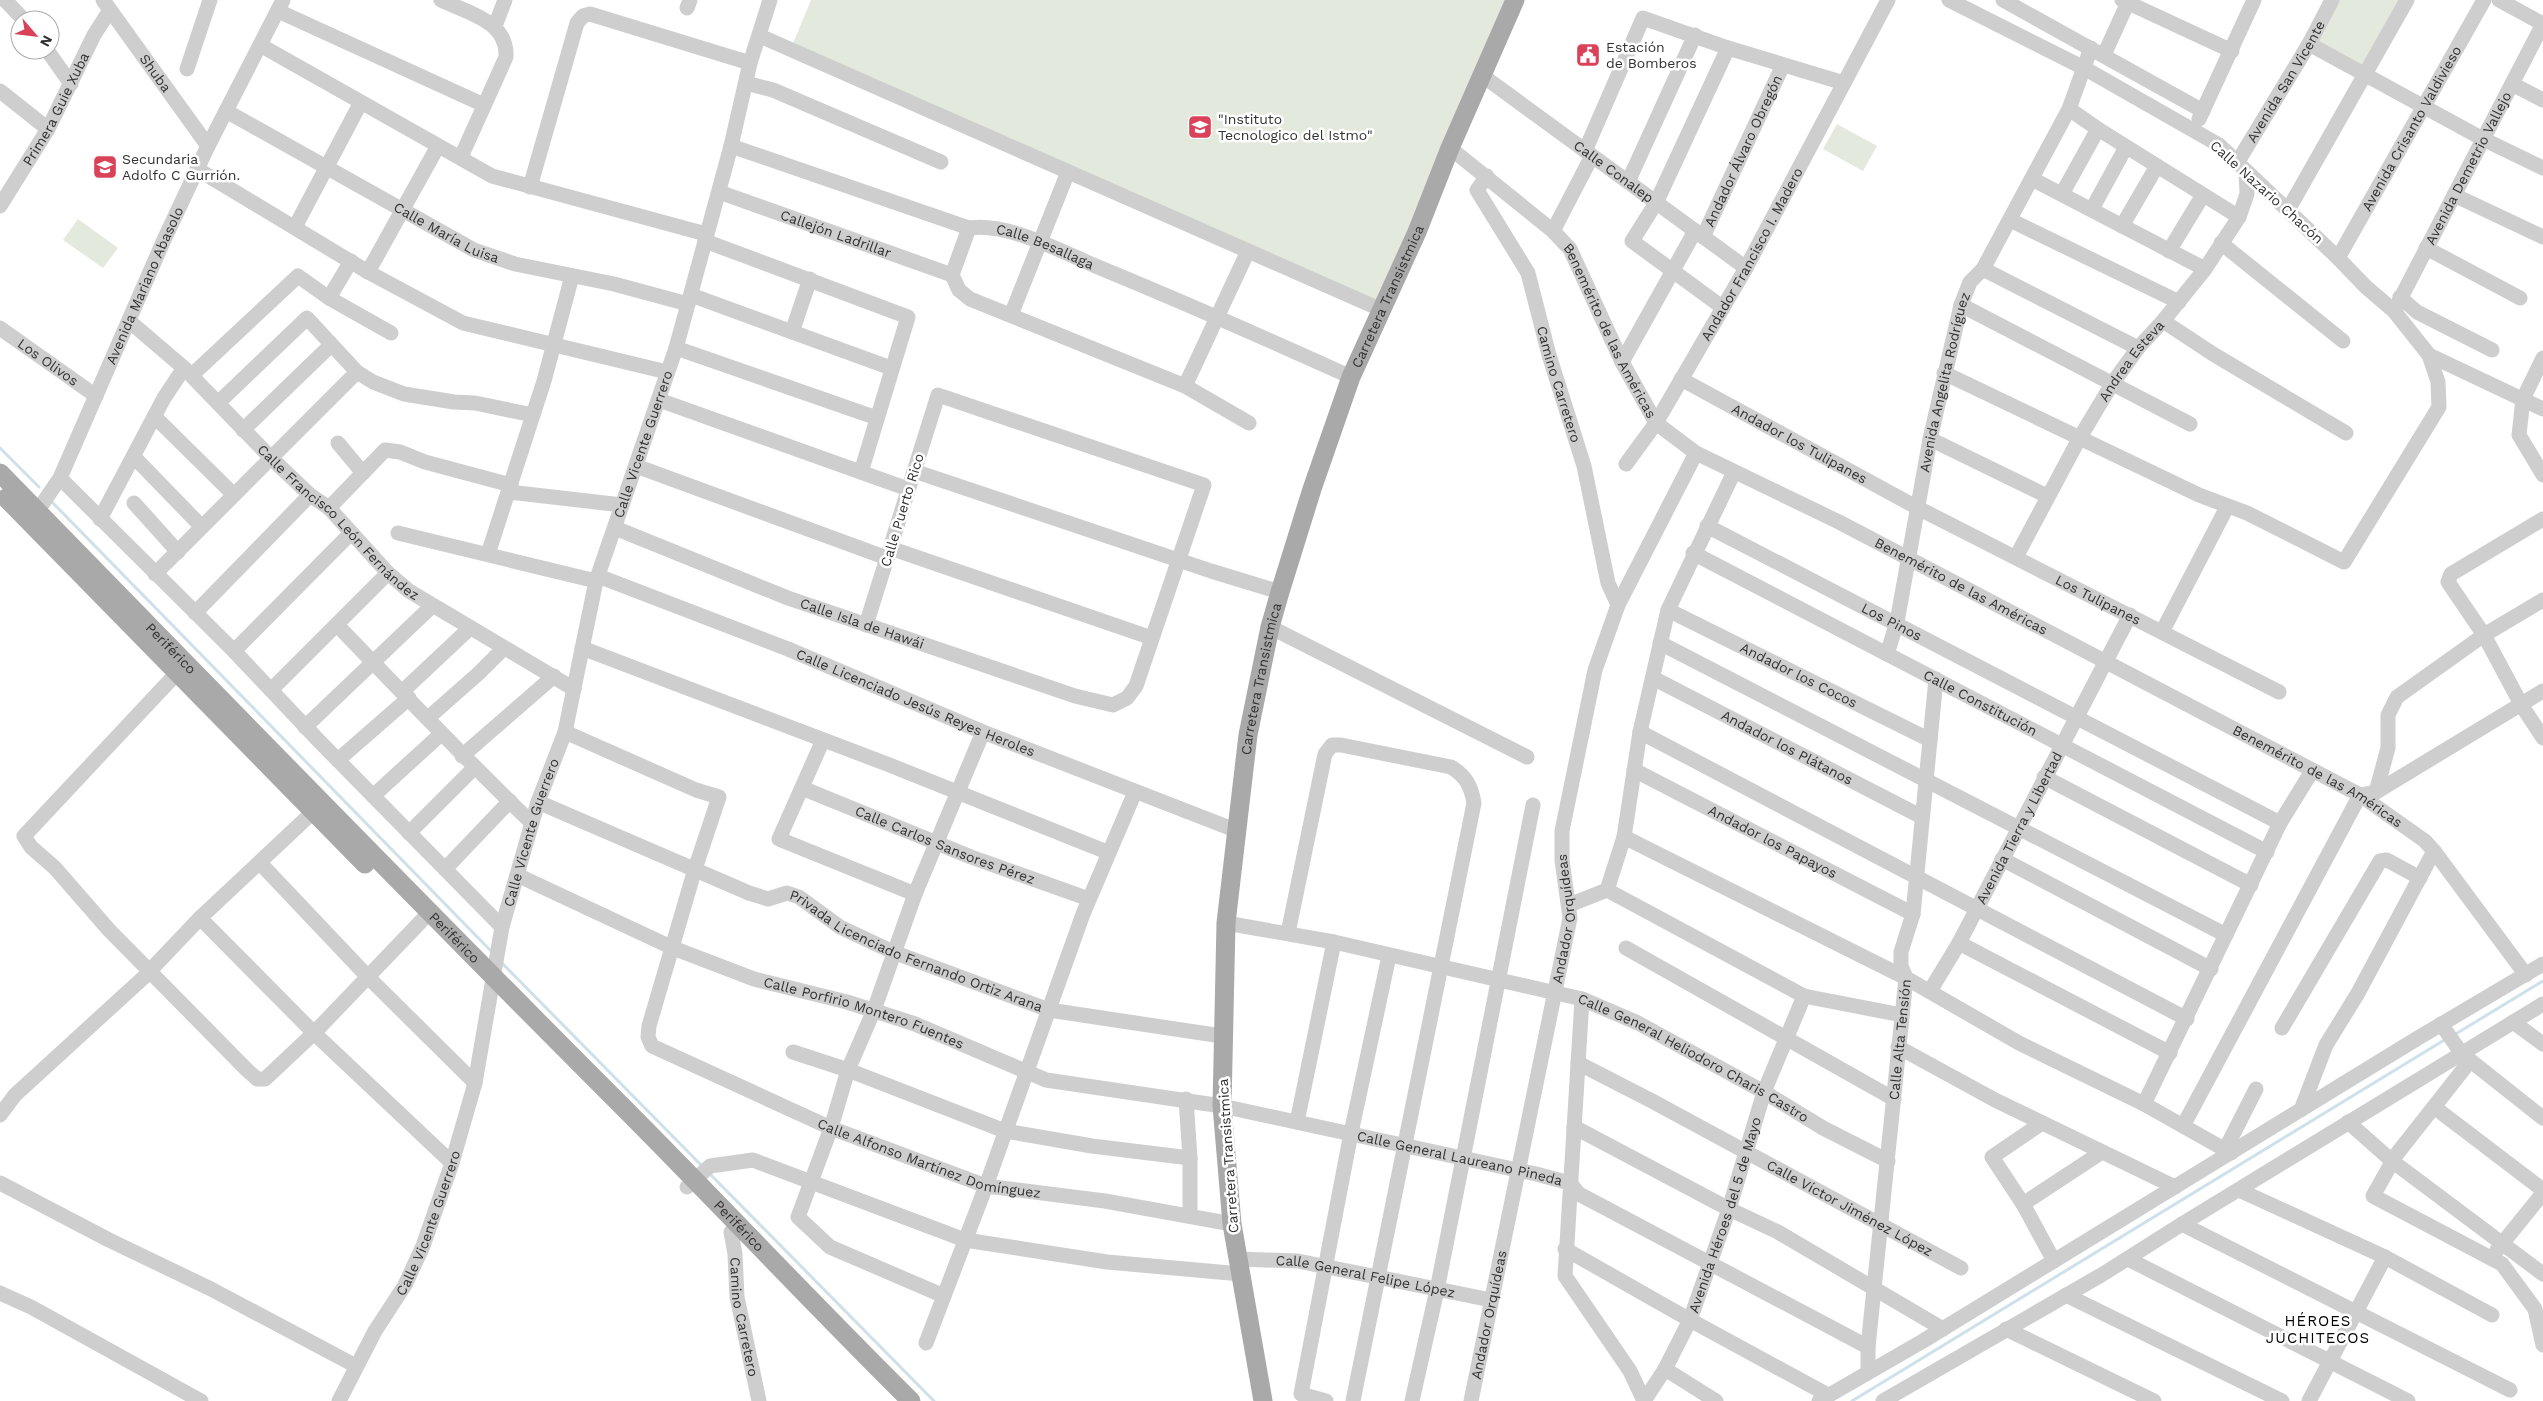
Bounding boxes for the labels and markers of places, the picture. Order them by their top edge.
place label: Estación de Bomberos [1606,39,1697,71]
public building icon: Estación de Bomberos [1575,42,1601,68]
place label: "Instituto Tecnologico del Istmo" [1218,111,1373,143]
school or university icon: "Instituto Tecnologico del Istmo" [1187,114,1213,140]
place label: Secundaria Adolfo C Gurrión. [122,151,240,183]
school or university icon: Secundaria Adolfo C Gurrión. [92,154,118,180]

